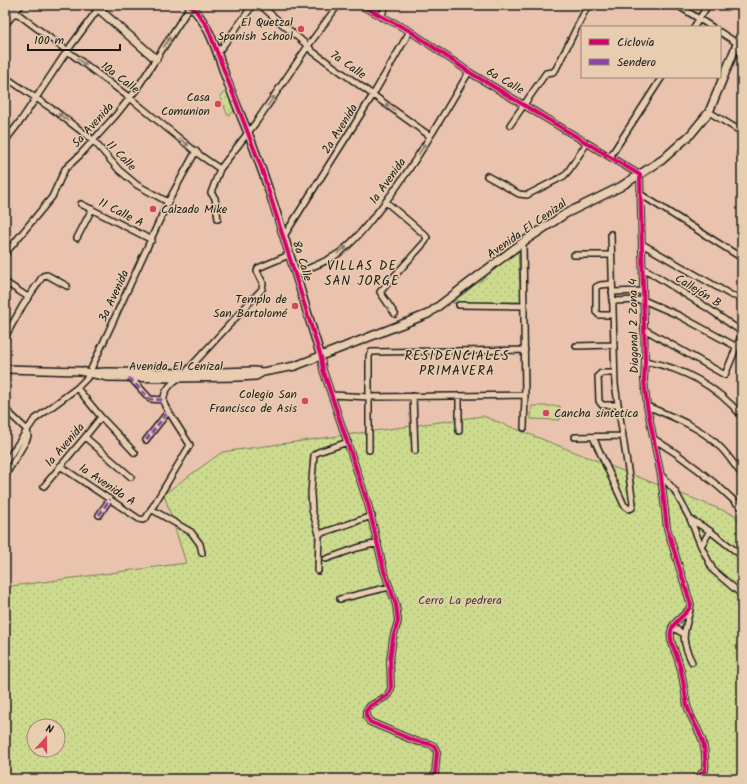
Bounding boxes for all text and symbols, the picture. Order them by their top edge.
place label: El Quetzal Spanish School [218,13,293,46]
marker: El Quetzal Spanish School [296,24,306,34]
scale bar [28,26,120,52]
legend [581,26,721,78]
text: 100 m [34,31,65,50]
text: Ciclovía [617,33,655,52]
one-way arrow [163,36,171,48]
street label: 7a Calle [326,46,370,85]
text: Sendero [617,53,656,72]
street label: 10a Calle [97,57,144,99]
one-way arrow [77,58,88,66]
street label: 6a Calle [482,62,528,100]
place label: Casa Comunion [161,88,210,121]
one-way arrow [267,95,275,107]
street label: 5a Avenida [67,98,119,152]
marker: Casa Comunion [213,99,223,109]
street label: 2a Avenida [317,100,363,158]
one-way arrow [385,103,396,111]
one-way arrow [57,113,68,122]
street label: 11 Calle [102,136,141,176]
one-way arrow [179,138,190,147]
one-way arrow [418,144,426,155]
street label: 1a Avenida [365,154,411,208]
street label: 11 Calle A [95,194,147,232]
street label: Avenida El Cenizal [483,194,571,264]
place label: Calzado Mike [161,200,228,219]
marker: Calzado Mike [148,204,158,214]
street label: 8a Calle [287,238,317,284]
one-way arrow [336,246,347,254]
district label: VILLAS DE SAN JORGE [324,256,400,292]
street label: 3a Avenida [94,266,135,325]
street label: Callejón B [671,269,725,313]
street label: Diagonal 2 Zona 4 [624,278,644,374]
place label: Templo de San Bartolomé [213,290,288,323]
marker: Templo de San Bartolomé [290,301,300,311]
district label: RESIDENCIALES PRIMAVERA [404,346,510,382]
street label: Avenida El Cenizal [129,357,223,376]
place label: Colegio San Francisco de Asis [209,385,297,418]
marker: Colegio San Francisco de Asis [300,396,310,406]
place label: Cancha sintetica [554,404,639,423]
marker: Cancha sintetica [541,408,551,418]
street label: 1a Avenida [40,419,90,471]
street label: 1a Avenida A [75,459,139,511]
park label: Cerro La pedrera [418,591,502,610]
north arrow [26,718,66,758]
text: N [43,720,56,739]

